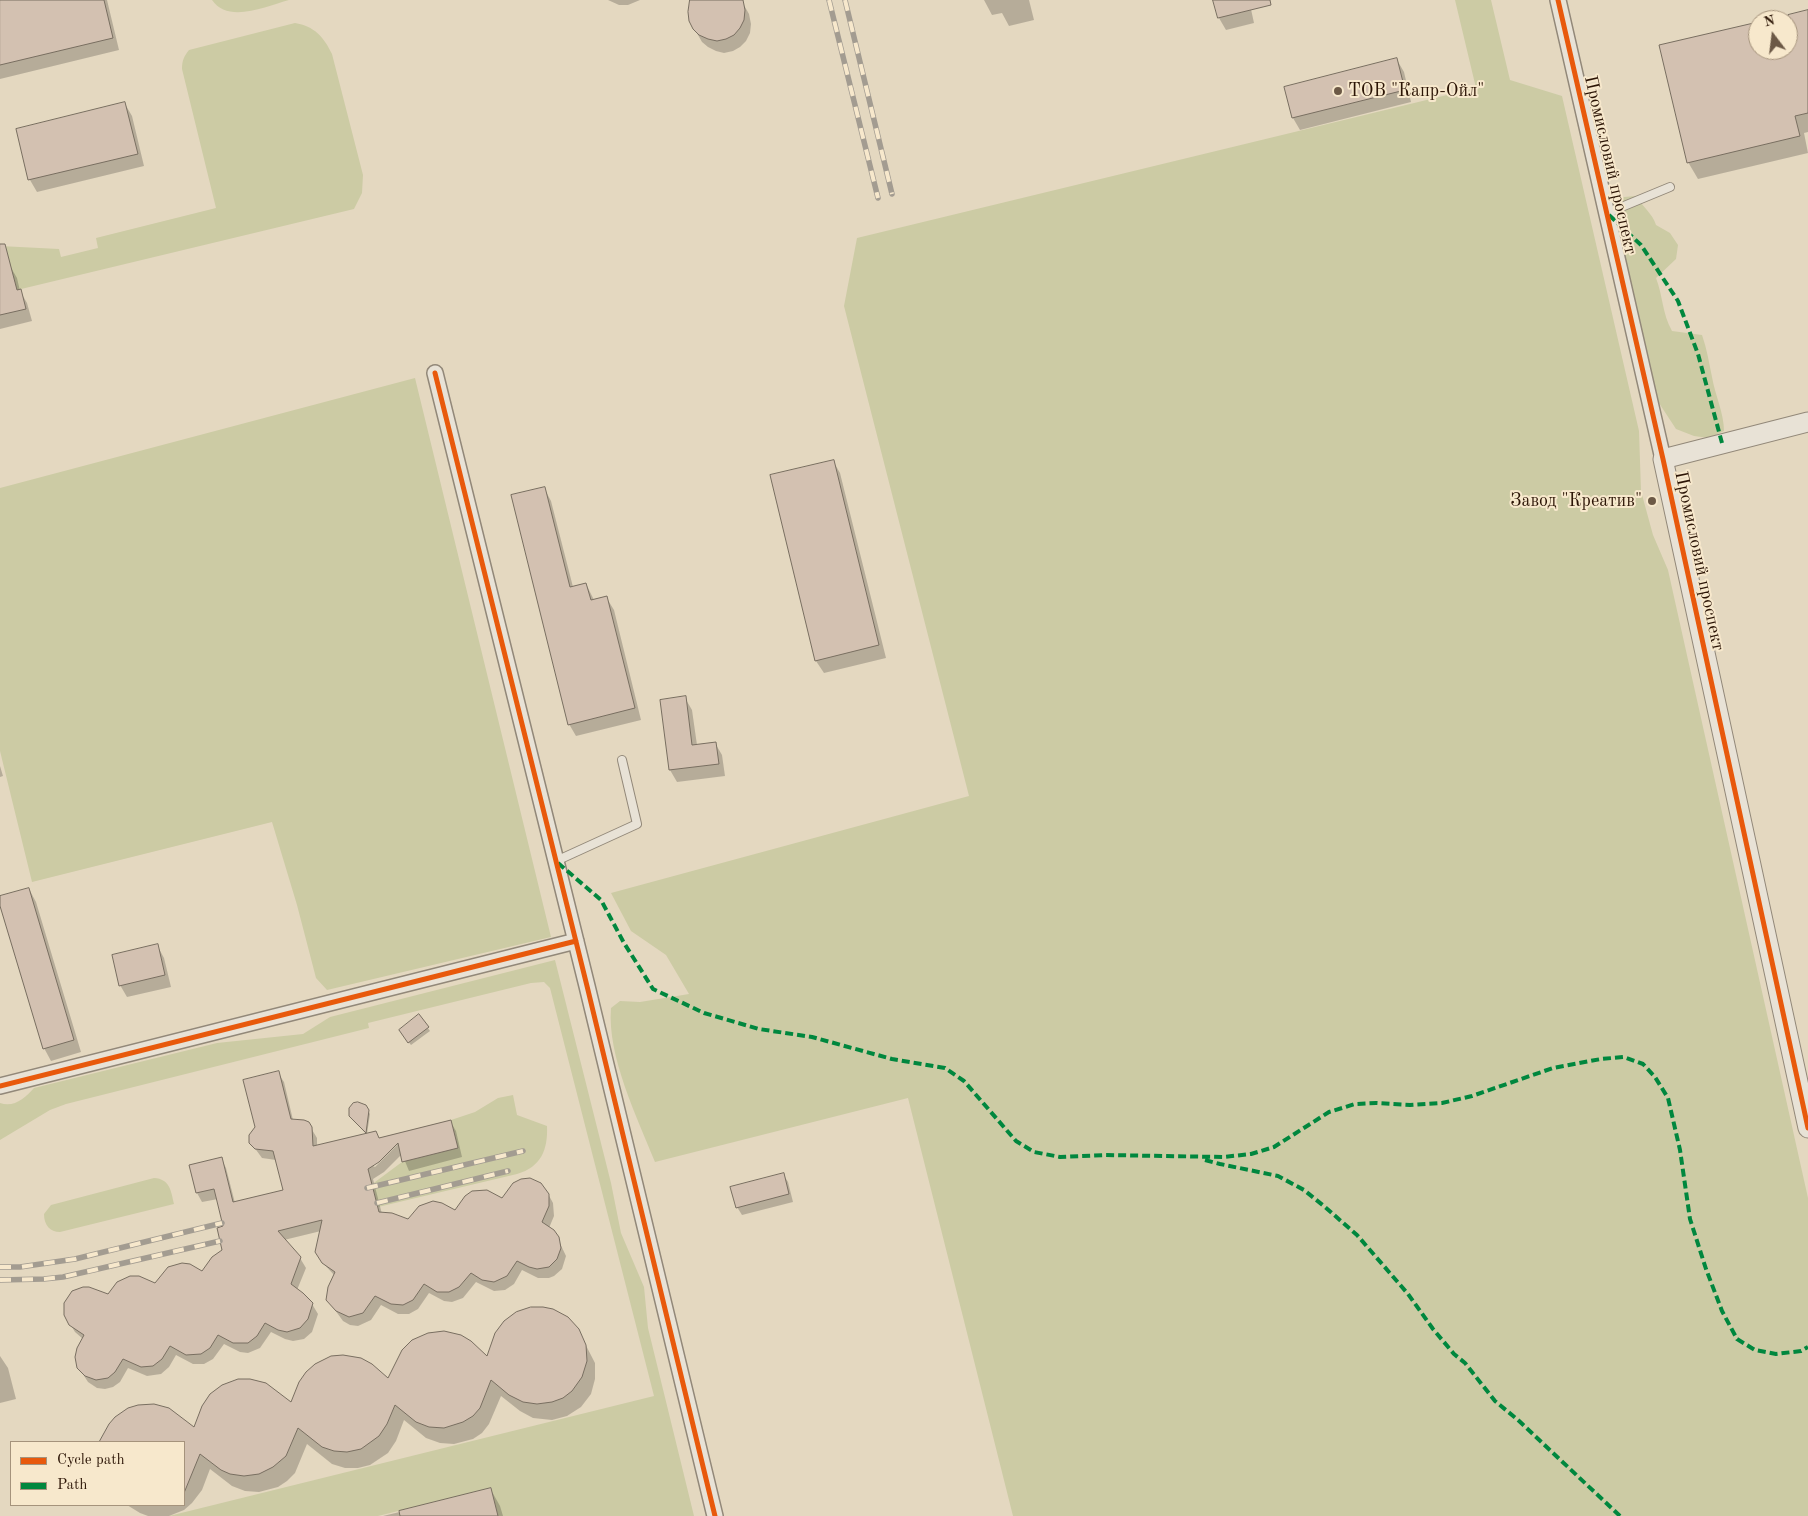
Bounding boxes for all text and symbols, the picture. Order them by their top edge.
north arrow [1748,10,1798,60]
text: N [1762,13,1776,30]
street label: Промисловий проспект [1579,73,1641,257]
place label: ТОВ "Капр-Ойл" [1348,80,1484,102]
marker: ТОВ "Капр-Ойл" [1332,85,1344,97]
street label: Промисловий проспект [1669,469,1729,653]
place label: Завод "Креатив" [1510,490,1642,512]
marker: Завод "Креатив" [1646,495,1658,507]
legend [10,1441,185,1506]
text: Cycle path [57,1453,125,1468]
text: Path [57,1478,87,1493]

